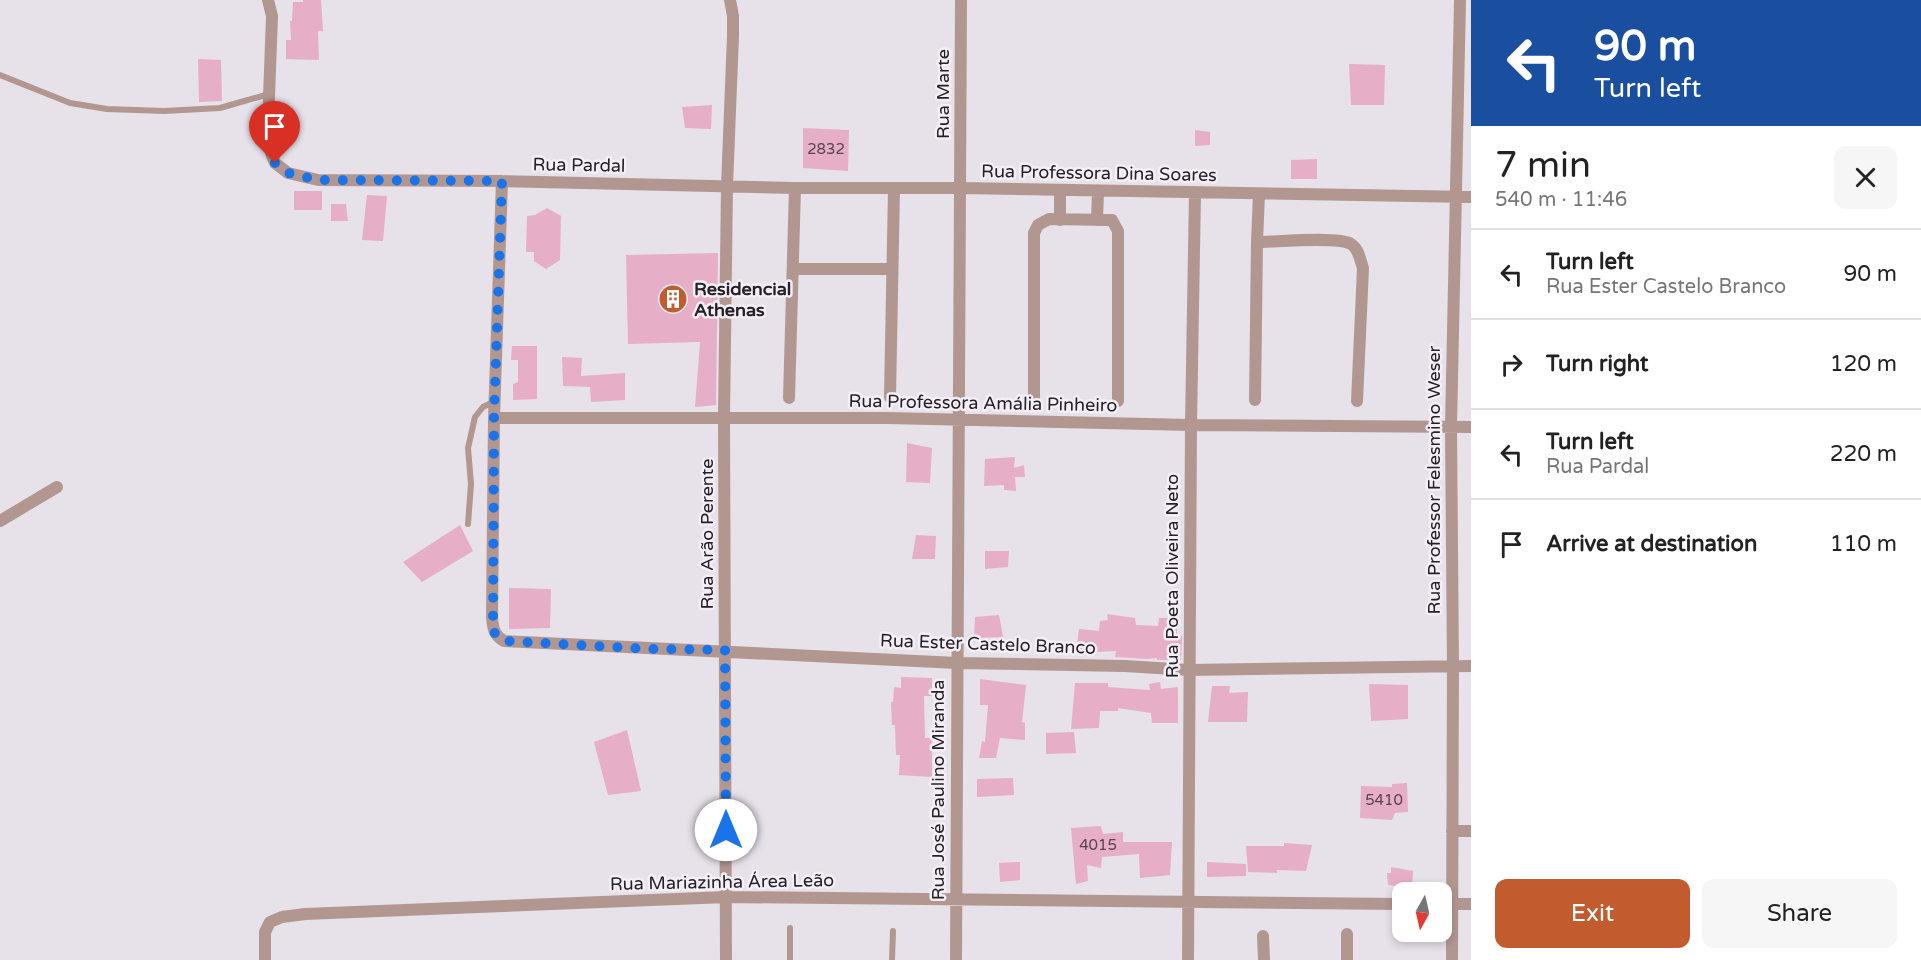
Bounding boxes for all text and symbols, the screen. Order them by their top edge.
text: 90 m [1594,21,1696,72]
icon: left [1495,24,1573,102]
street label: Rua Marte [932,49,954,139]
text: Turn left [1594,72,1701,105]
pin [249,101,300,163]
icon: arrive [258,110,291,143]
house number: 2832 [807,140,845,158]
text: 7 min [1495,144,1591,187]
button: close [1834,146,1897,209]
street label: Rua Pardal [532,153,626,177]
street label: Rua Professora Dina Soares [981,160,1217,186]
text: 540 m · 11:46 [1495,188,1627,212]
text: Turn left [1546,249,1634,275]
icon: left [1495,258,1528,291]
text: 90 m [1843,261,1897,287]
text: Rua Ester Castelo Branco [1546,275,1786,299]
place label: Residencial Athenas [694,278,791,321]
building icon: Residencial Athenas [657,283,689,315]
street label: Rua Professor Felesmino Weser [1423,345,1445,614]
icon: right [1495,348,1528,381]
text: Turn right [1546,351,1648,377]
text: 120 m [1830,351,1897,377]
street label: Rua Professora Amália Pinheiro [848,390,1118,416]
text: Turn left [1546,429,1634,455]
icon: left [1495,438,1528,471]
text: 220 m [1830,441,1897,467]
text: Rua Pardal [1546,455,1649,479]
street label: Rua Arão Perente [696,458,718,610]
street label: Rua Poeta Oliveira Neto [1161,474,1183,678]
icon: arrive [1495,528,1528,561]
text: Arrive at destination [1546,531,1757,557]
text: 110 m [1830,531,1897,557]
street label: Rua Ester Castelo Branco [880,629,1096,659]
street label: Rua José Paulino Miranda [927,680,949,900]
house number: 5410 [1365,791,1403,809]
position arrow [694,798,758,862]
house number: 4015 [1079,836,1117,854]
street label: Rua Mariazinha Área Leão [610,869,834,895]
button: Exit [1495,879,1690,948]
button: Share [1702,879,1897,948]
north arrow [1392,882,1452,942]
map controls [1392,882,1452,942]

